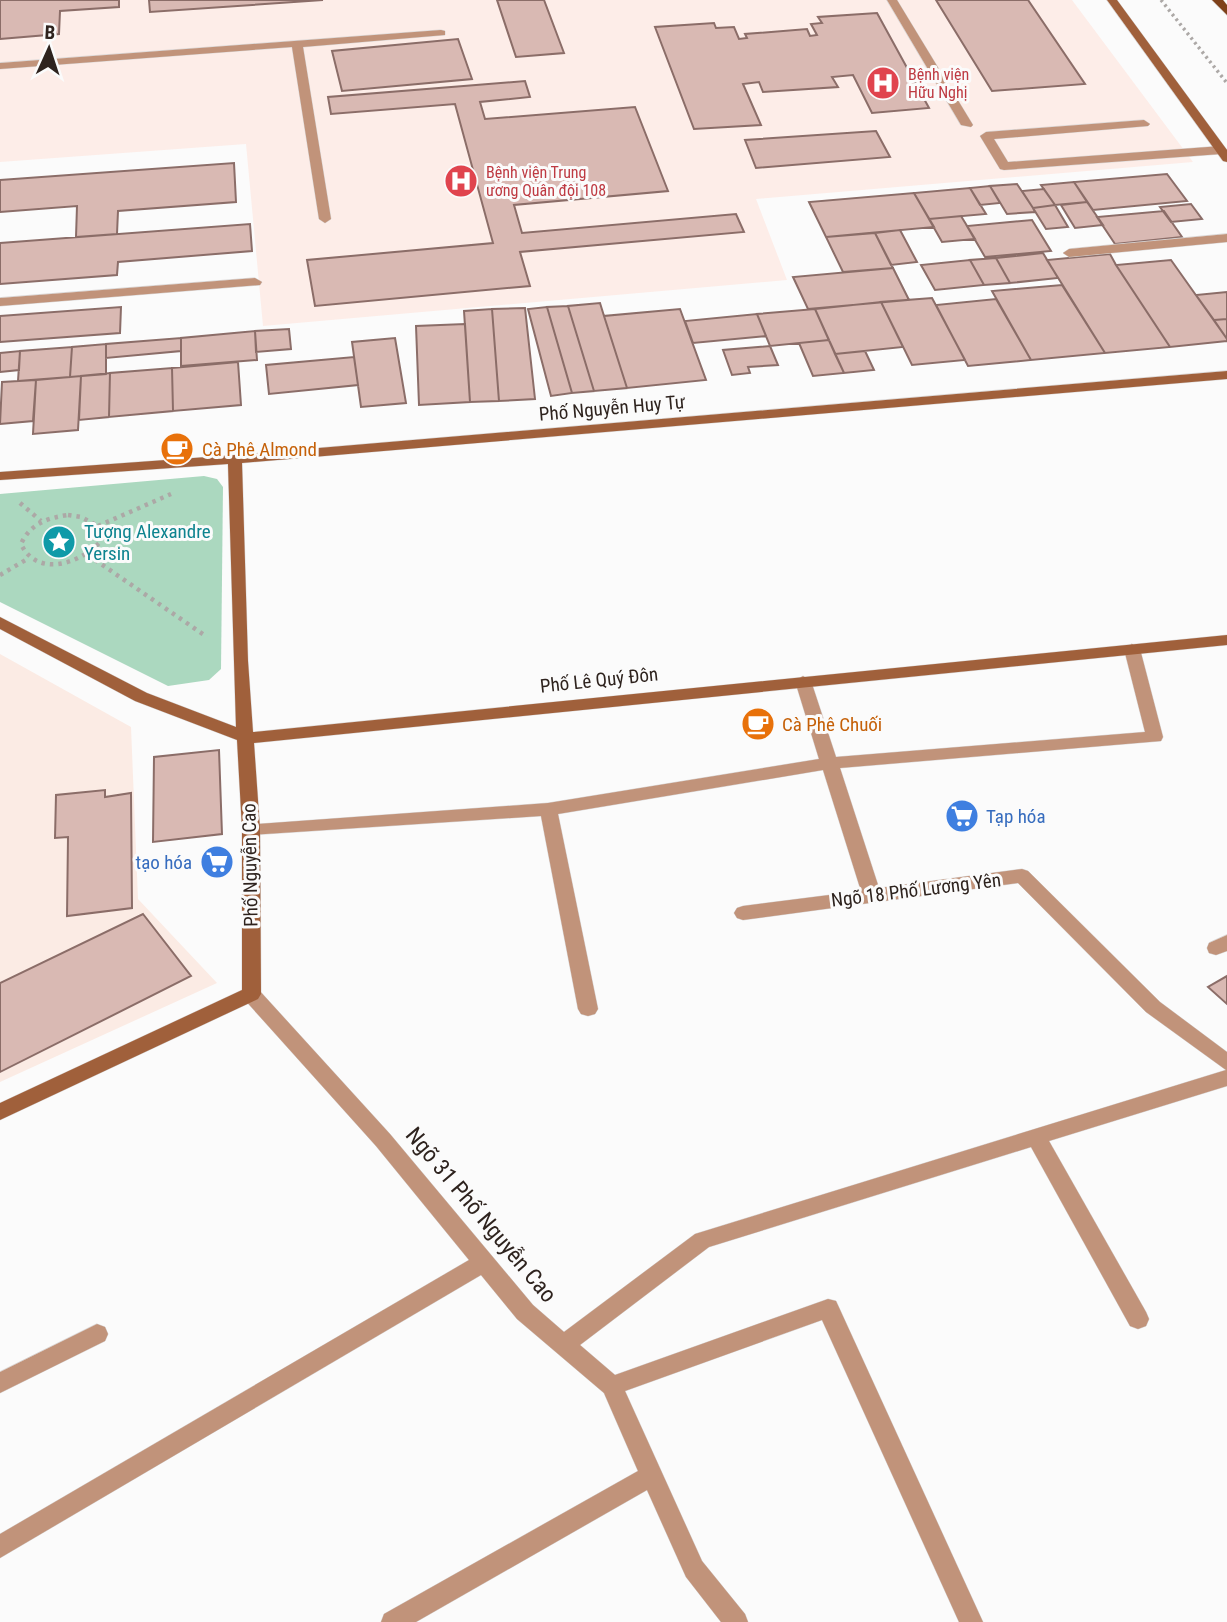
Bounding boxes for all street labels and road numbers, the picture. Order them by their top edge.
street label: Phố Nguyễn Huy Tự [538,390,687,426]
street label: Phố Lê Quý Đôn [539,662,659,698]
street label: Phố Nguyễn Cao [237,803,263,927]
street label: Ngõ 18 Phố Lương Yên [830,868,1002,912]
street label: Ngõ 31 Phố Nguyễn Cao [400,1122,562,1308]

